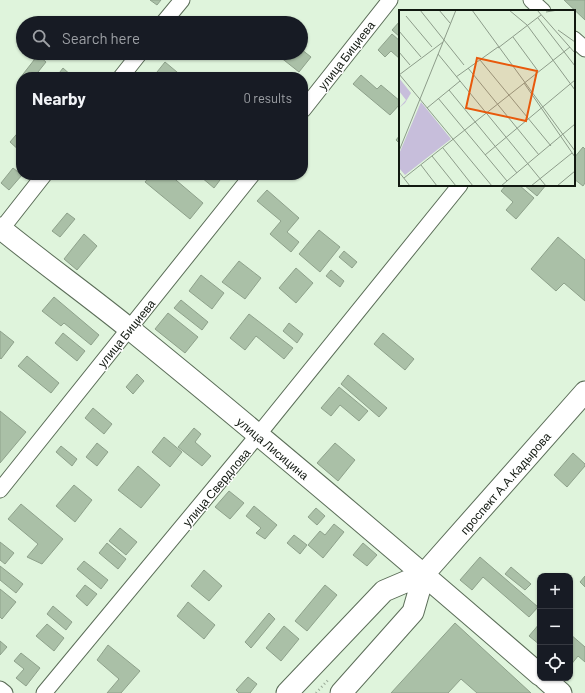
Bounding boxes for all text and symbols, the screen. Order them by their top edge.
inset map [399,10,575,186]
search box [16,16,308,60]
street label: улица Бициева [315,18,378,93]
icon: search [30,27,52,49]
text: Search here [62,29,140,47]
text: Nearby [32,88,86,108]
text: 0 results [243,90,292,106]
street label: улица Бициева [94,296,159,370]
street label: улица Лисицина [234,414,312,483]
street label: проспект А.А.Кадырова [457,429,554,538]
street label: улица Свердлова [179,445,254,529]
map controls [537,573,573,681]
button: + [537,573,573,609]
button: − [537,609,573,645]
button: locate [537,645,573,681]

